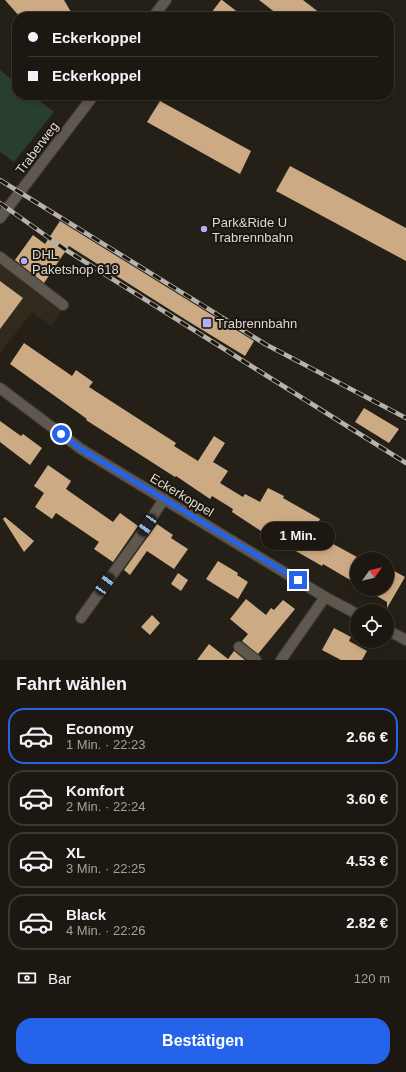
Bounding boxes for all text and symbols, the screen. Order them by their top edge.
text: Eckerkoppel [52,29,141,46]
text: Eckerkoppel [52,67,141,84]
street label: Traberweg [12,119,62,177]
place label: Park&Ride U Trabrennbahn [212,215,293,245]
marker: Park&Ride U Trabrennbahn [199,224,209,234]
place label: DHL Paketshop 618 [32,247,119,277]
marker: DHL Paketshop 618 [19,256,29,266]
place label: Trabrennbahn [216,316,297,331]
marker: Trabrennbahn [201,317,213,329]
route start [52,425,70,443]
street label: Eckerkoppel [147,470,217,520]
car [135,512,159,538]
callout: 1 Min. [261,522,335,550]
text: 1 Min. [280,528,316,543]
north arrow [350,552,394,596]
map controls [350,552,394,648]
car [93,571,117,597]
route end [289,571,307,589]
button: locate [350,604,394,648]
text: Fahrt wählen [16,674,127,694]
icon: car [18,718,54,754]
text: Economy [66,720,134,737]
text: 2.66 € [346,728,388,745]
text: 1 Min. · 22:23 [66,737,146,752]
icon: car [18,780,54,816]
text: Komfort [66,782,124,799]
text: 3.60 € [346,790,388,807]
text: 2 Min. · 22:24 [66,799,146,814]
icon: car [18,842,54,878]
text: XL [66,844,85,861]
text: 4.53 € [346,852,388,869]
text: 3 Min. · 22:25 [66,861,146,876]
icon: car [18,904,54,940]
text: Black [66,906,106,923]
text: 2.82 € [346,914,388,931]
text: 4 Min. · 22:26 [66,923,146,938]
icon: cash [16,967,38,989]
text: Bar [48,970,71,987]
text: 120 m [354,971,390,986]
button: Bestätigen [16,1018,390,1064]

